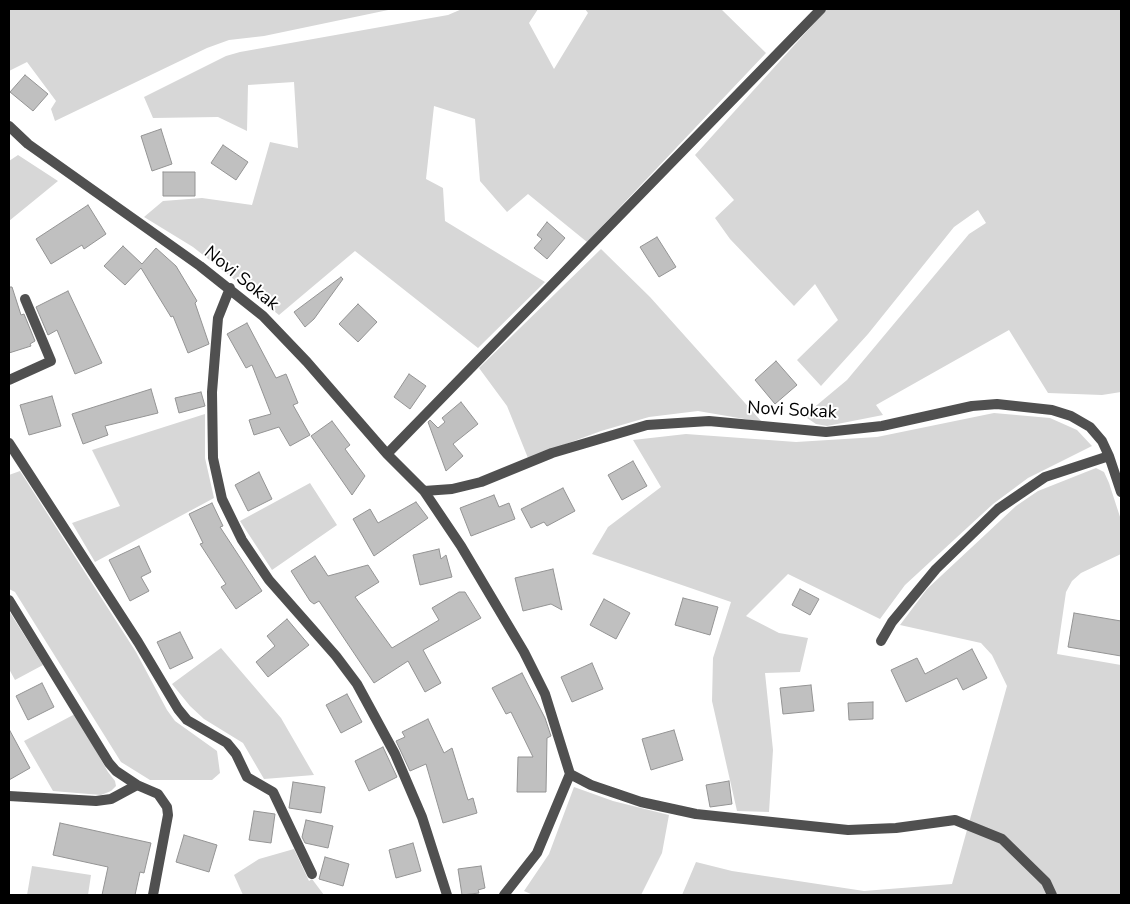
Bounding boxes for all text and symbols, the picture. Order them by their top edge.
street label: Novi Sokak [199,242,283,316]
street label: Novi Sokak [747,398,837,424]

